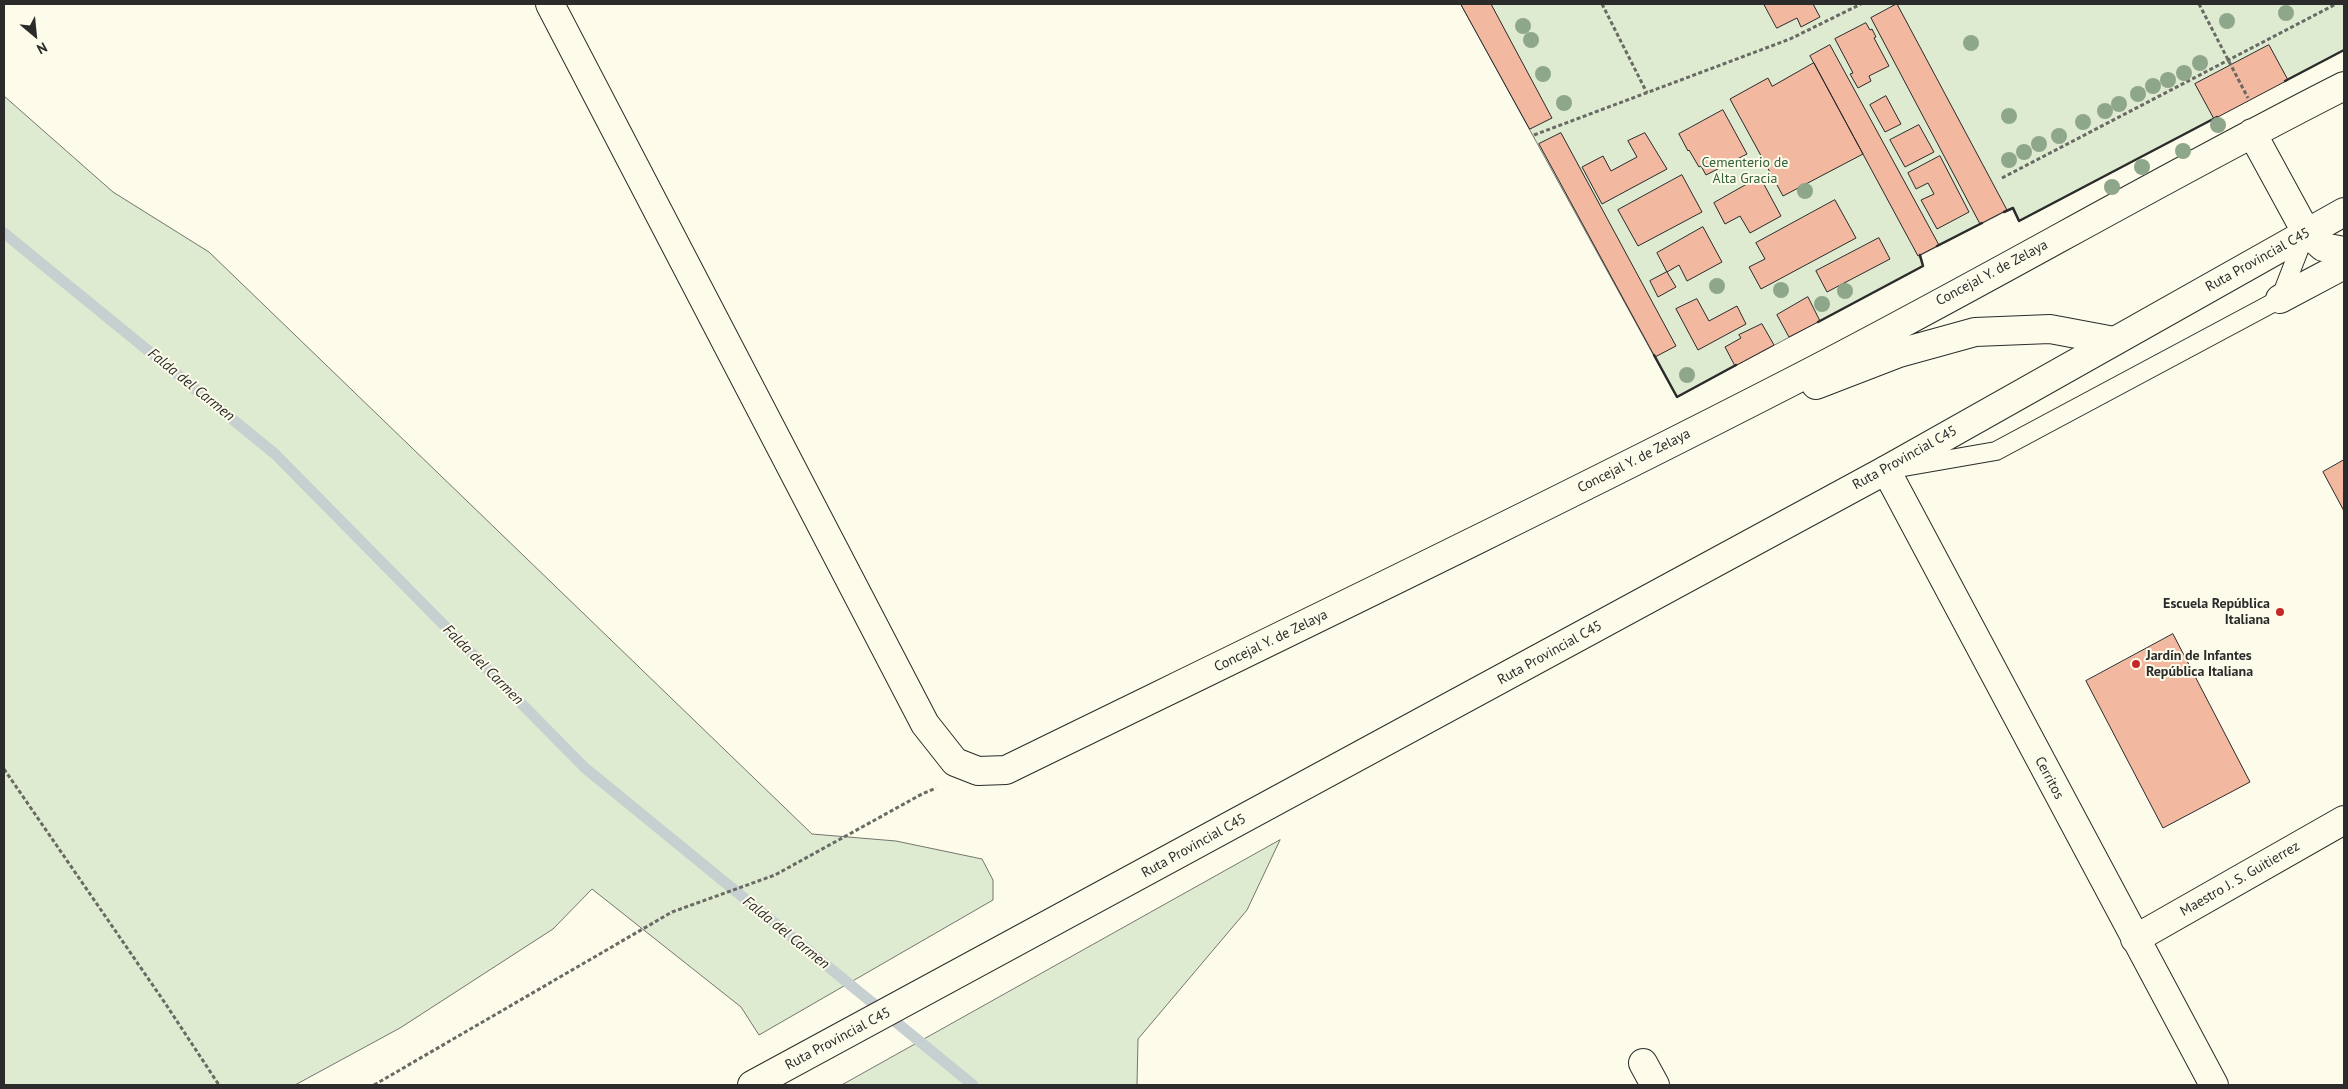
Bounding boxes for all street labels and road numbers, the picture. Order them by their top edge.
street label: Ruta Provincial C45 [2203,224,2313,296]
street label: Concejal Y. de Zelaya [1933,236,2051,310]
street label: Ruta Provincial C45 [1850,422,1960,494]
street label: Concejal Y. de Zelaya [1575,425,1693,497]
street label: Concejal Y. de Zelaya [1211,606,1331,676]
street label: Ruta Provincial C45 [1495,617,1605,689]
street label: Cerritos [2031,754,2067,802]
street label: Ruta Provincial C45 [1139,810,1249,882]
street label: Maestro J. S. Guitierrez [2177,838,2303,920]
street label: Ruta Provincial C45 [782,1004,894,1074]

